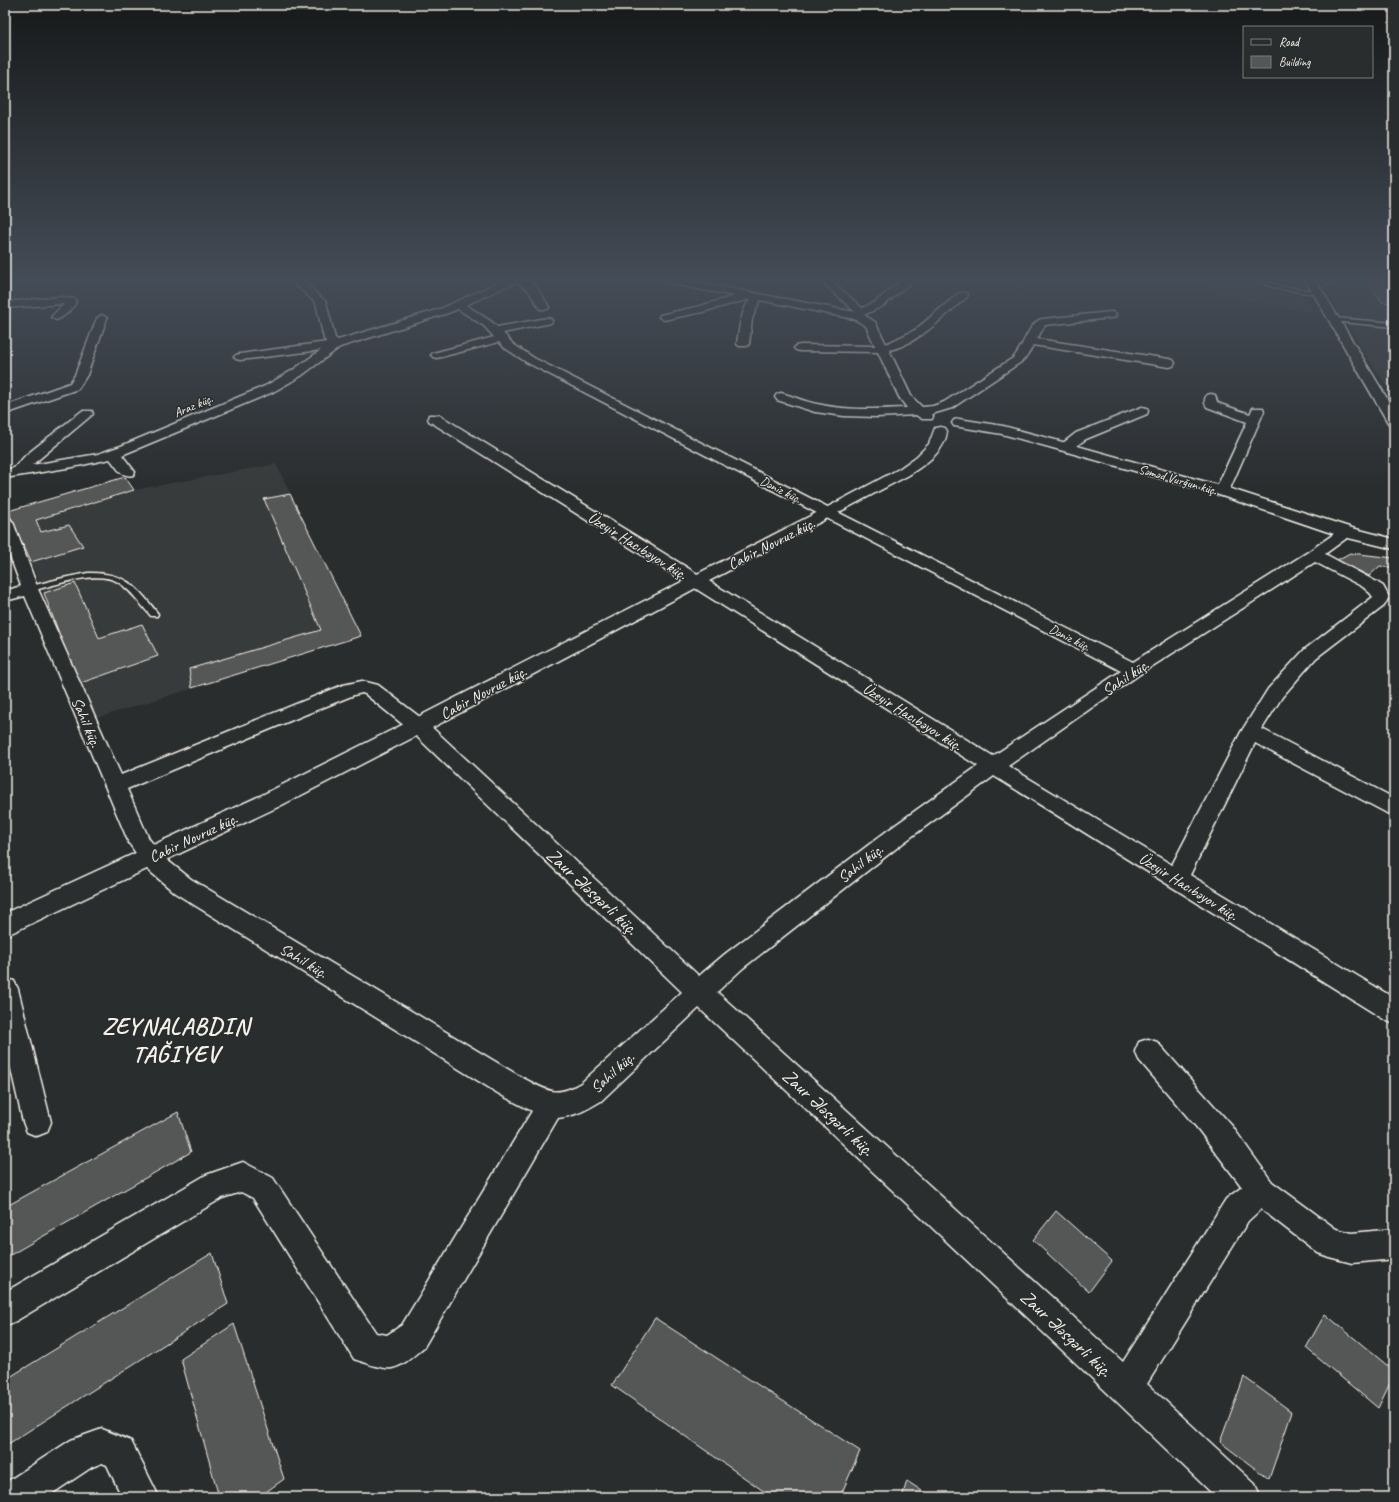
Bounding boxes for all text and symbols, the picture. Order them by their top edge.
legend [1243,26,1373,78]
text: Road [1279,34,1301,50]
text: Building [1279,54,1311,70]
street label: Araz küç. [172,390,216,421]
street label: Səməd Vurğun küç. [1137,461,1219,499]
street label: Dәniz küç. [757,473,804,507]
street label: Üzeyir Hacıbəyov küç. [584,507,692,585]
street label: Cabir Novruz küç. [724,513,819,574]
street label: Dәniz küç. [1046,621,1093,655]
street label: Sahil küç. [1098,654,1153,701]
street label: Cabir Novruz küç. [437,661,531,724]
street label: Üzeyir Hacıbəyov küç. [859,678,967,756]
street label: Sahil küç. [67,694,106,751]
street label: Cabir Novruz küç. [146,808,242,867]
street label: Sahil küç. [834,839,888,888]
street label: Zaur Ələsgərli küç. [541,843,644,941]
street label: Üzeyir Hacıbəyov küç. [1135,848,1243,926]
street label: Sahil küç. [276,939,332,983]
district label: ZEYNALABDIN TAĞIYEV [102,1011,253,1069]
street label: Sahil küç. [587,1047,639,1098]
street label: Zaur Ələsgərli küç. [777,1064,880,1162]
street label: Zaur Ələsgərli küç. [1015,1285,1118,1383]

